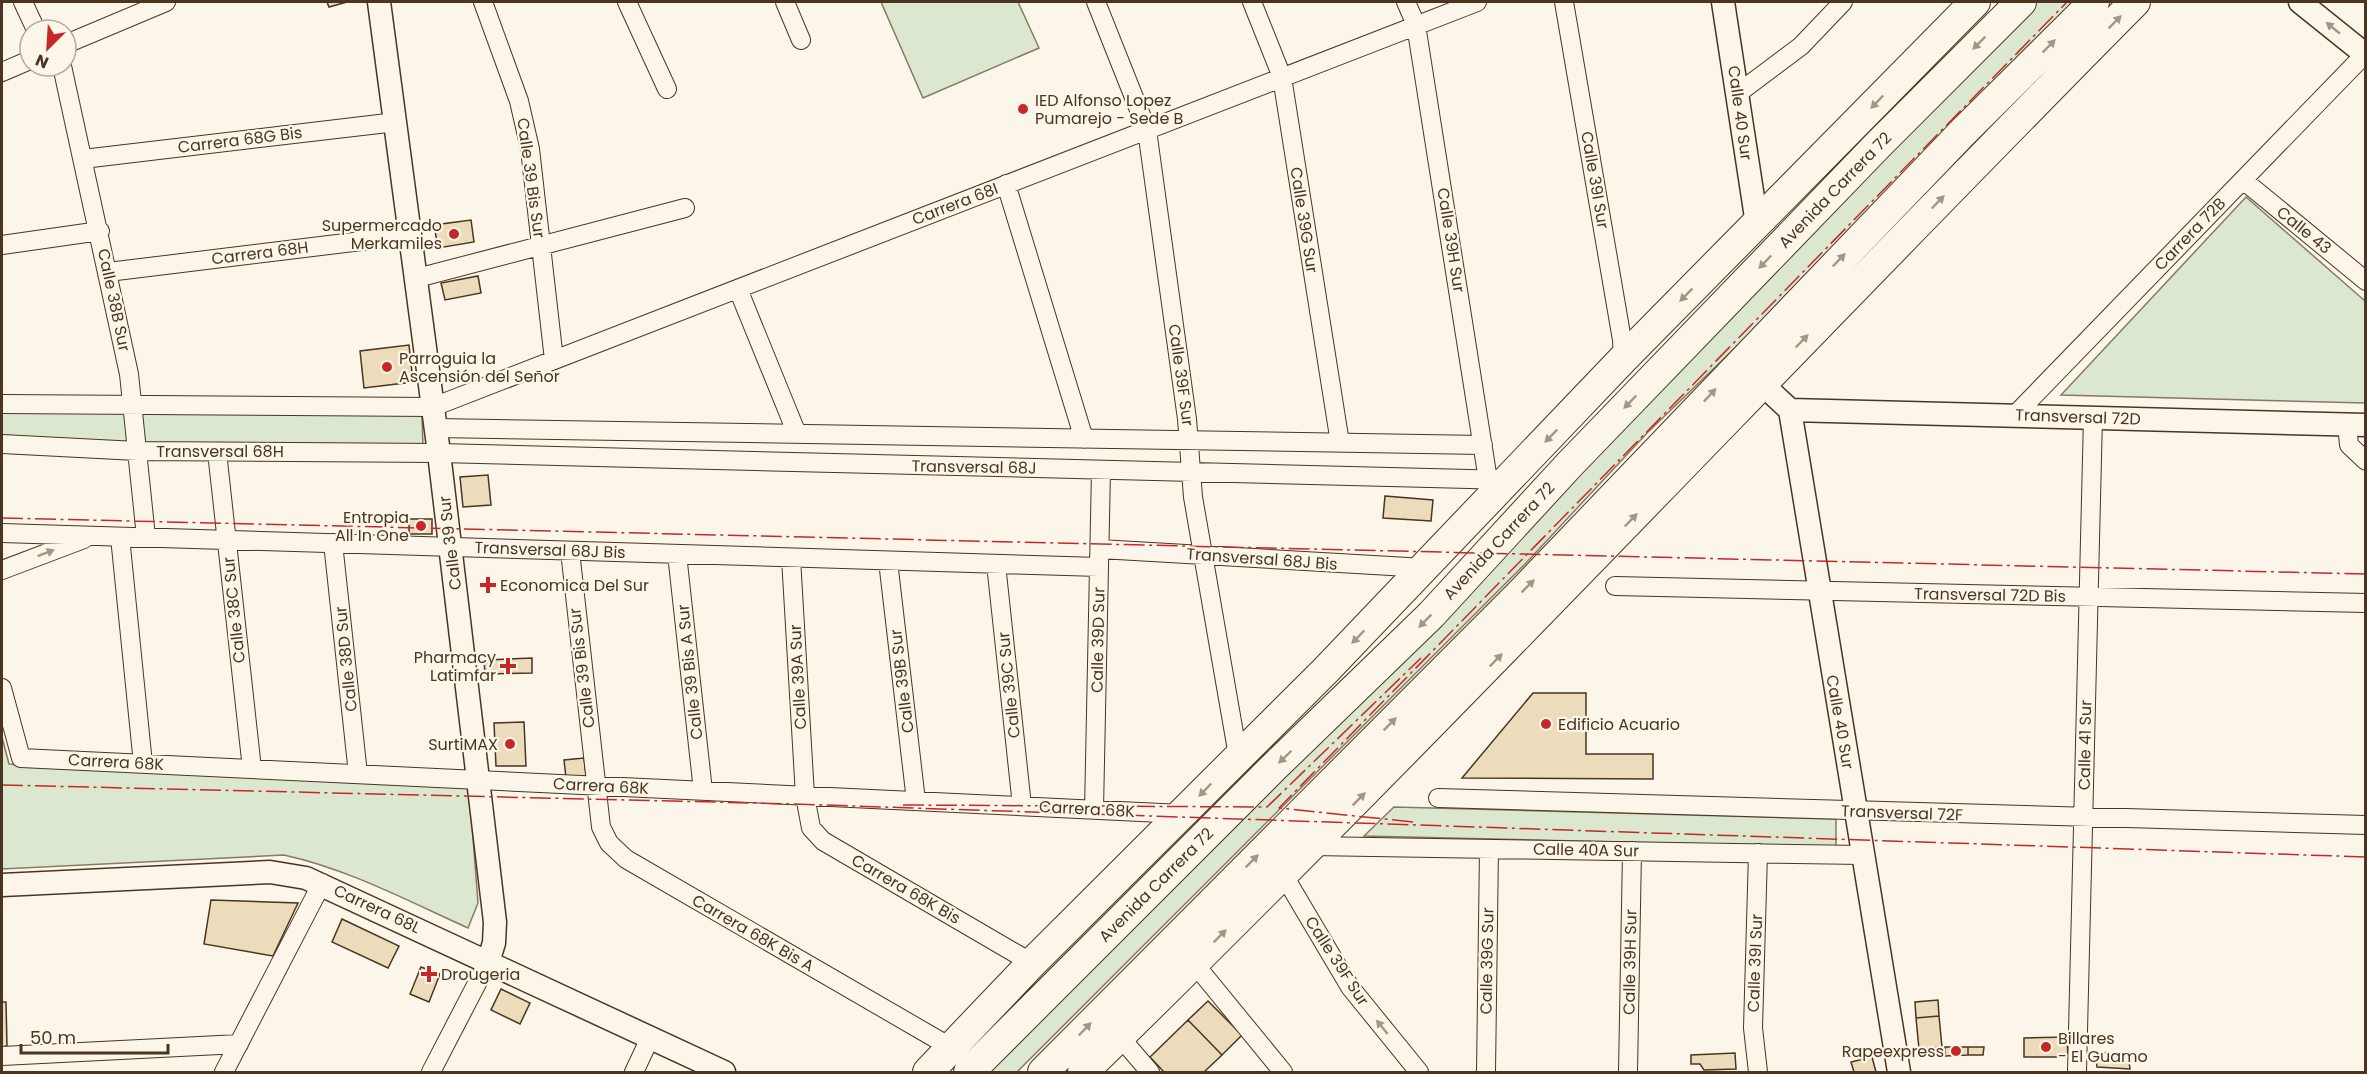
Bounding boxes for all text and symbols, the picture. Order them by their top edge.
one-way arrow [2108,14,2122,29]
north arrow [18,18,78,78]
one-way arrow [2326,22,2341,35]
one-way arrow [1972,36,1987,50]
one-way arrow [2041,40,2055,54]
text: N [32,48,52,74]
street label: Calle 40 Sur [1722,64,1758,162]
place label: IED Alfonso Lopez Pumarejo - Sede B [1035,89,1184,130]
one-way arrow [1870,95,1884,109]
marker: IED Alfonso Lopez Pumarejo - Sede B [1016,102,1030,116]
street label: Calle 39 Bis Sur [511,116,551,240]
street label: Carrera 68G Bis [176,121,304,159]
street label: Avenida Carrera 72 [1773,127,1897,253]
street label: Calle 39I Sur [1575,129,1615,231]
street label: Calle 39G Sur [1284,165,1324,275]
street label: Carrera 68I [909,177,1001,231]
street label: Calle 39H Sur [1431,186,1471,294]
street label: Carrera 72B [2149,192,2231,276]
one-way arrow [1931,195,1945,209]
street label: Calle 43 [2272,201,2336,259]
place label: Supermercado Merkamiles [322,214,442,255]
marker: Supermercado Merkamiles [447,227,461,241]
street label: Carrera 68H [210,236,310,270]
street label: Calle 38B Sur [92,247,136,353]
one-way arrow [1832,253,1846,267]
one-way arrow [1758,254,1772,269]
one-way arrow [1680,288,1694,302]
street label: Calle 39F Sur [1162,323,1200,427]
one-way arrow [1795,334,1809,349]
place label: Parroguia la Ascensión del Señor [399,347,560,388]
marker: Parroguia la Ascensión del Señor [380,360,394,374]
one-way arrow [1703,389,1717,403]
one-way arrow [1623,395,1637,410]
street label: Transversal 72D [2015,403,2141,431]
one-way arrow [1544,428,1558,443]
street label: Transversal 68H [156,440,284,463]
street label: Transversal 68J [911,454,1037,480]
street label: Avenida Carrera 72 [1438,477,1560,605]
street label: Calle 39 Sur [433,495,467,591]
place label: Entropia All In One [335,506,409,547]
one-way arrow [1624,513,1638,527]
marker: Entropia All In One [414,519,428,533]
street label: Transversal 68J Bis [474,536,626,564]
street label: Transversal 68J Bis [1186,542,1338,576]
one-way arrow [37,548,55,557]
street label: Calle 38C Sur [217,556,251,664]
place label: Economica Del Sur [500,574,649,597]
marker: Economica Del Sur [481,578,495,592]
one-way arrow [1521,580,1535,594]
street label: Transversal 72D Bis [1914,582,2066,608]
street label: Calle 39D Sur [1086,587,1110,693]
street label: Calle 39 Bis A Sur [671,603,709,741]
street label: Calle 38D Sur [329,605,363,713]
street label: Calle 39 Bis Sur [563,607,601,729]
one-way arrow [1417,614,1432,628]
street label: Calle 39A Sur [784,624,812,730]
street label: Calle 39B Sur [884,628,920,734]
one-way arrow [1351,630,1365,645]
street label: Calle 39C Sur [992,631,1026,739]
place label: Pharmacy Latimfar [414,646,496,687]
one-way arrow [1489,653,1503,668]
marker: Pharmacy Latimfar [501,659,515,673]
street label: Calle 40 Sur [1820,673,1860,771]
street label: Calle 41 Sur [2073,700,2097,790]
place label: Edificio Acuario [1558,713,1680,736]
one-way arrow [1383,717,1397,731]
marker: Edificio Acuario [1539,717,1553,731]
place label: SurtiMAX [428,733,498,756]
marker: SurtiMAX [503,737,517,751]
street label: Carrera 68K [68,748,165,776]
one-way arrow [1277,750,1292,764]
street label: Carrera 68K [553,772,650,800]
one-way arrow [1199,782,1213,796]
one-way arrow [1351,792,1365,806]
street label: Carrera 68K [1039,795,1136,823]
street label: Transversal 72F [1840,799,1964,827]
street label: Avenida Carrera 72 [1093,822,1219,948]
street label: Calle 40A Sur [1533,838,1639,862]
street label: Carrera 68K Bis [847,848,965,930]
one-way arrow [1244,855,1258,869]
street label: Carrera 68L [330,879,424,939]
street label: Carrera 68K Bis A [688,889,818,977]
street label: Calle 39G Sur [1475,907,1499,1015]
street label: Calle 39H Sur [1618,909,1642,1015]
street label: Calle 39F Sur [1299,912,1375,1010]
street label: Calle 39I Sur [1742,913,1768,1013]
one-way arrow [1213,928,1227,943]
place label: Drougeria [441,963,520,986]
marker: Drougeria [422,967,436,981]
scale bar [21,1017,168,1055]
one-way arrow [1376,1019,1389,1035]
one-way arrow [1078,1022,1092,1036]
text: 50 m [30,1025,76,1050]
place label: Billares - El Guamo [2058,1027,2148,1068]
place label: Rapeexpress [1842,1040,1944,1063]
marker: Billares - El Guamo [2039,1040,2053,1054]
marker: Rapeexpress [1949,1044,1963,1058]

